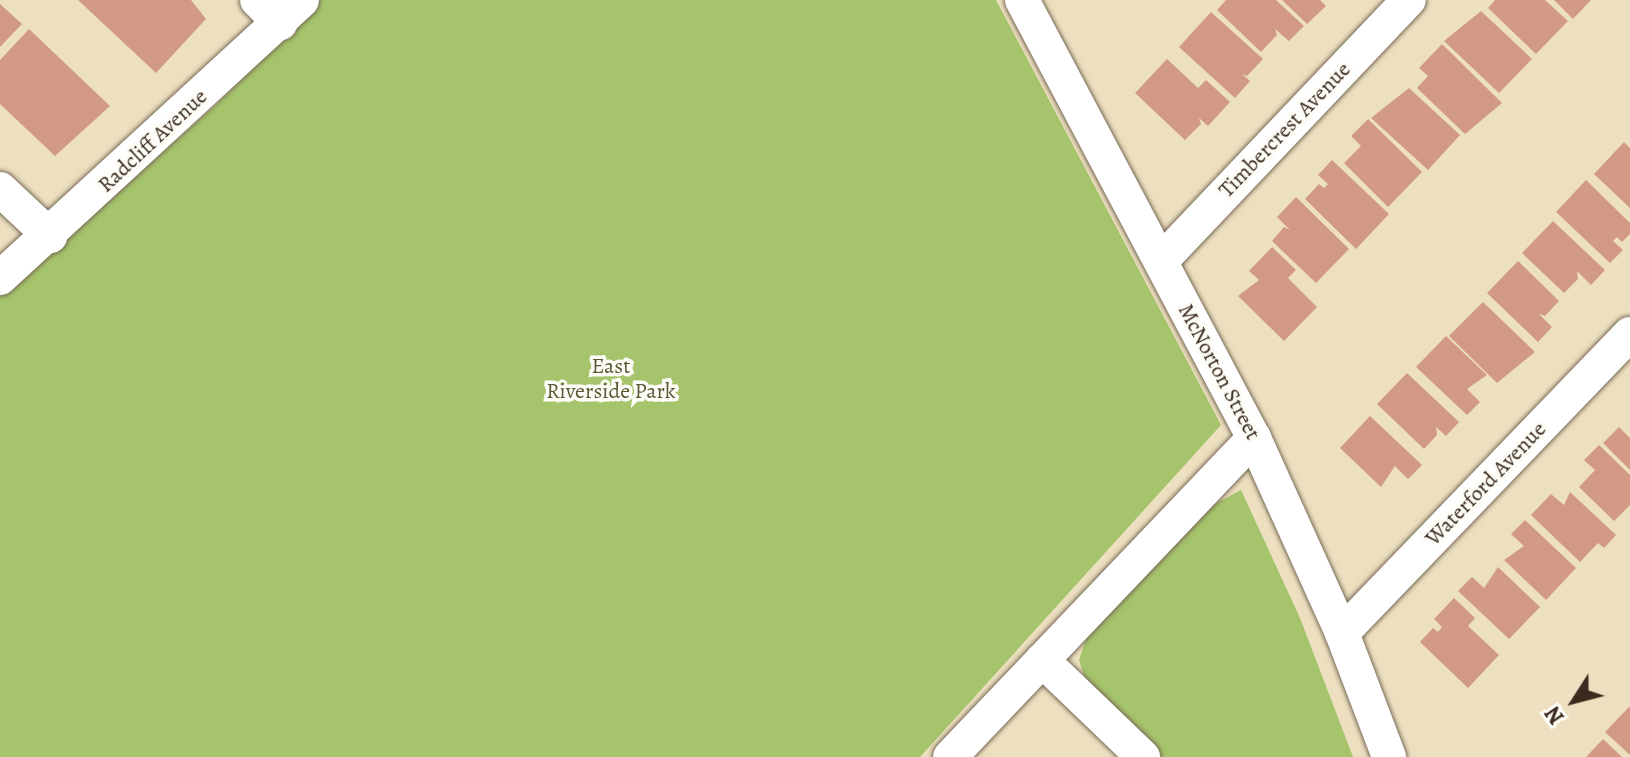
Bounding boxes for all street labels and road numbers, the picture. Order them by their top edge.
street label: Timbercrest Avenue [1214,57,1356,203]
street label: Radcliff Avenue [93,84,213,198]
street label: McNorton Street [1172,299,1266,445]
street label: Waterford Avenue [1420,416,1552,552]

